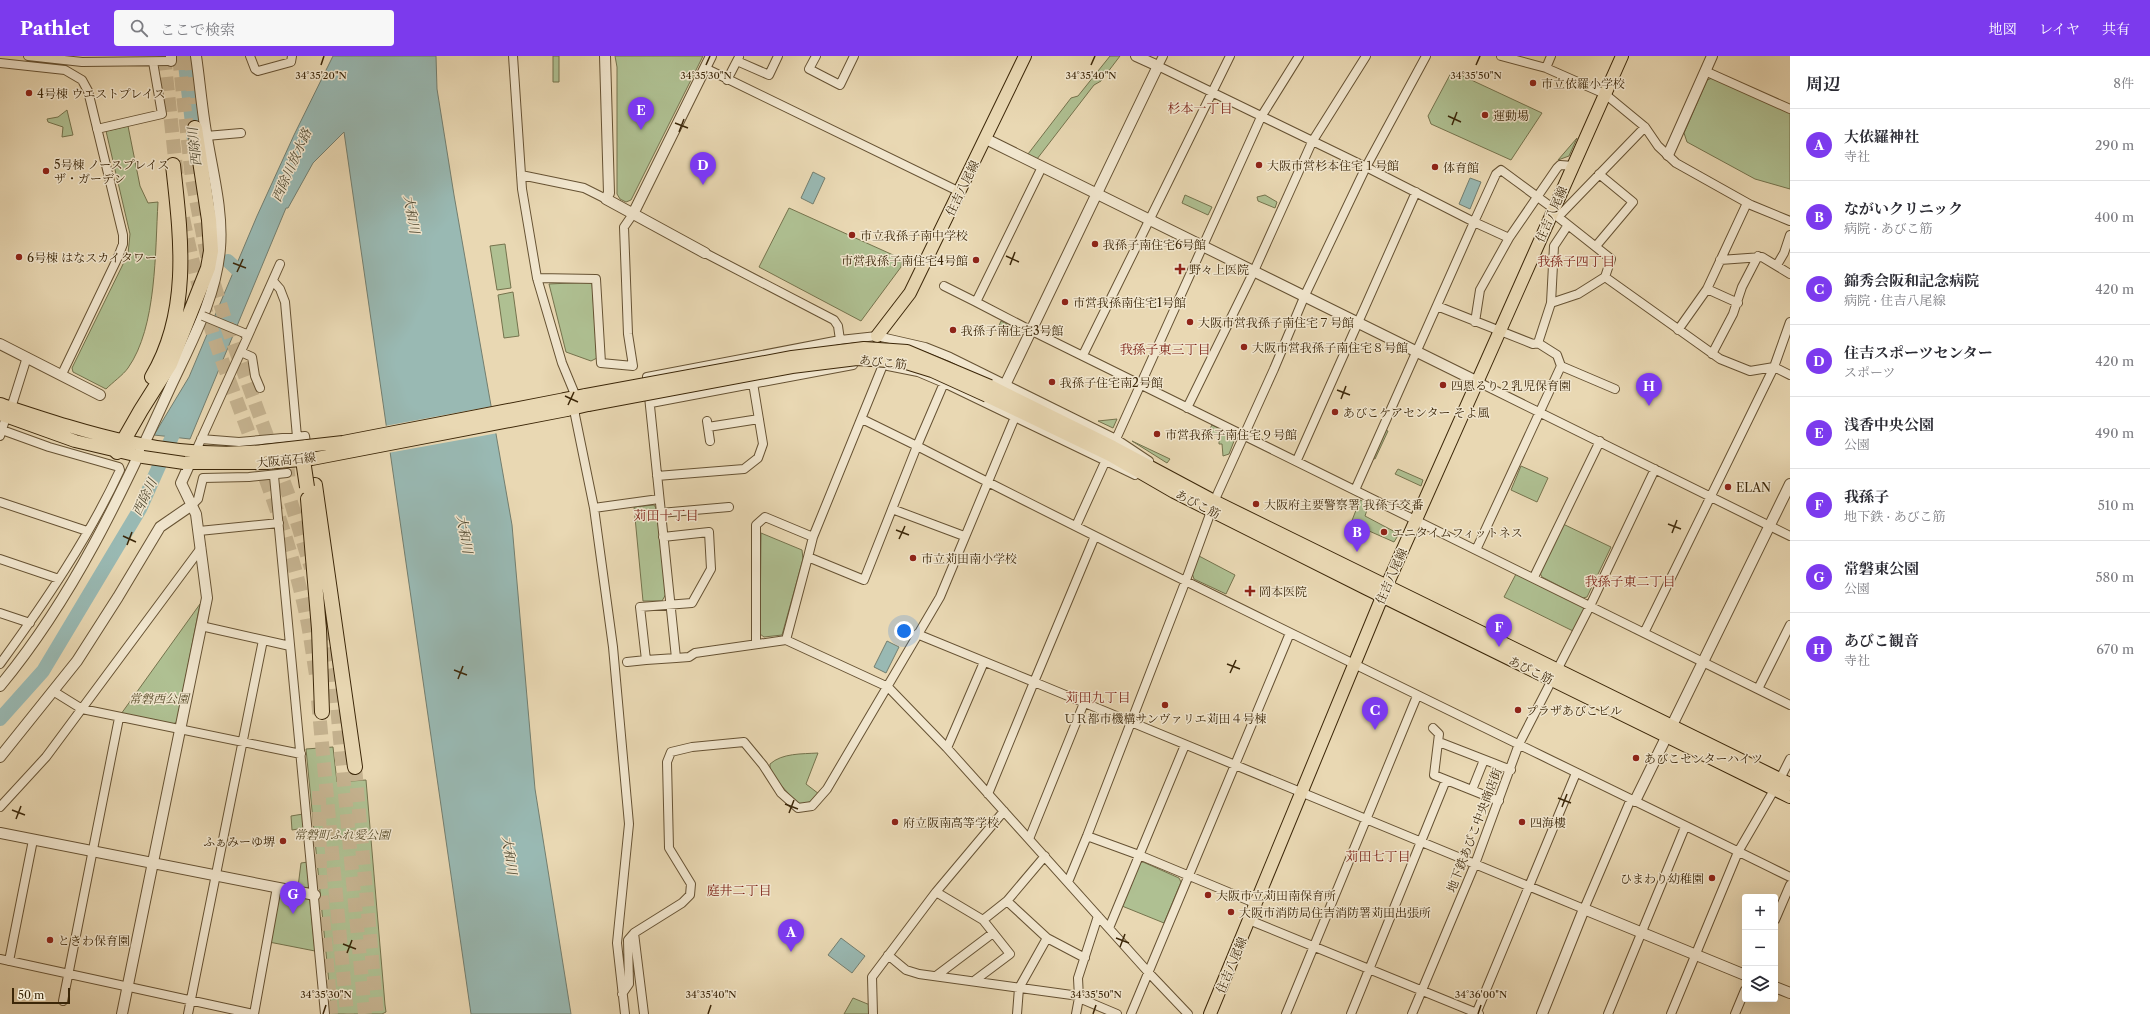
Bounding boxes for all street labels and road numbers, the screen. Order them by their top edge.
street label: 住吉八尾線 [942,158,982,218]
street label: 住吉八尾線 [1532,184,1570,244]
street label: あびこ筋 [858,352,908,372]
street label: 大阪高石線 [255,449,317,471]
street label: あびこ筋 [1173,486,1223,522]
street label: 住吉八尾線 [1372,546,1410,606]
street label: あびこ筋 [1506,653,1556,687]
street label: 地下鉄あびこ中央商店街 [1443,765,1505,894]
street label: 住吉八尾線 [1212,934,1250,996]

